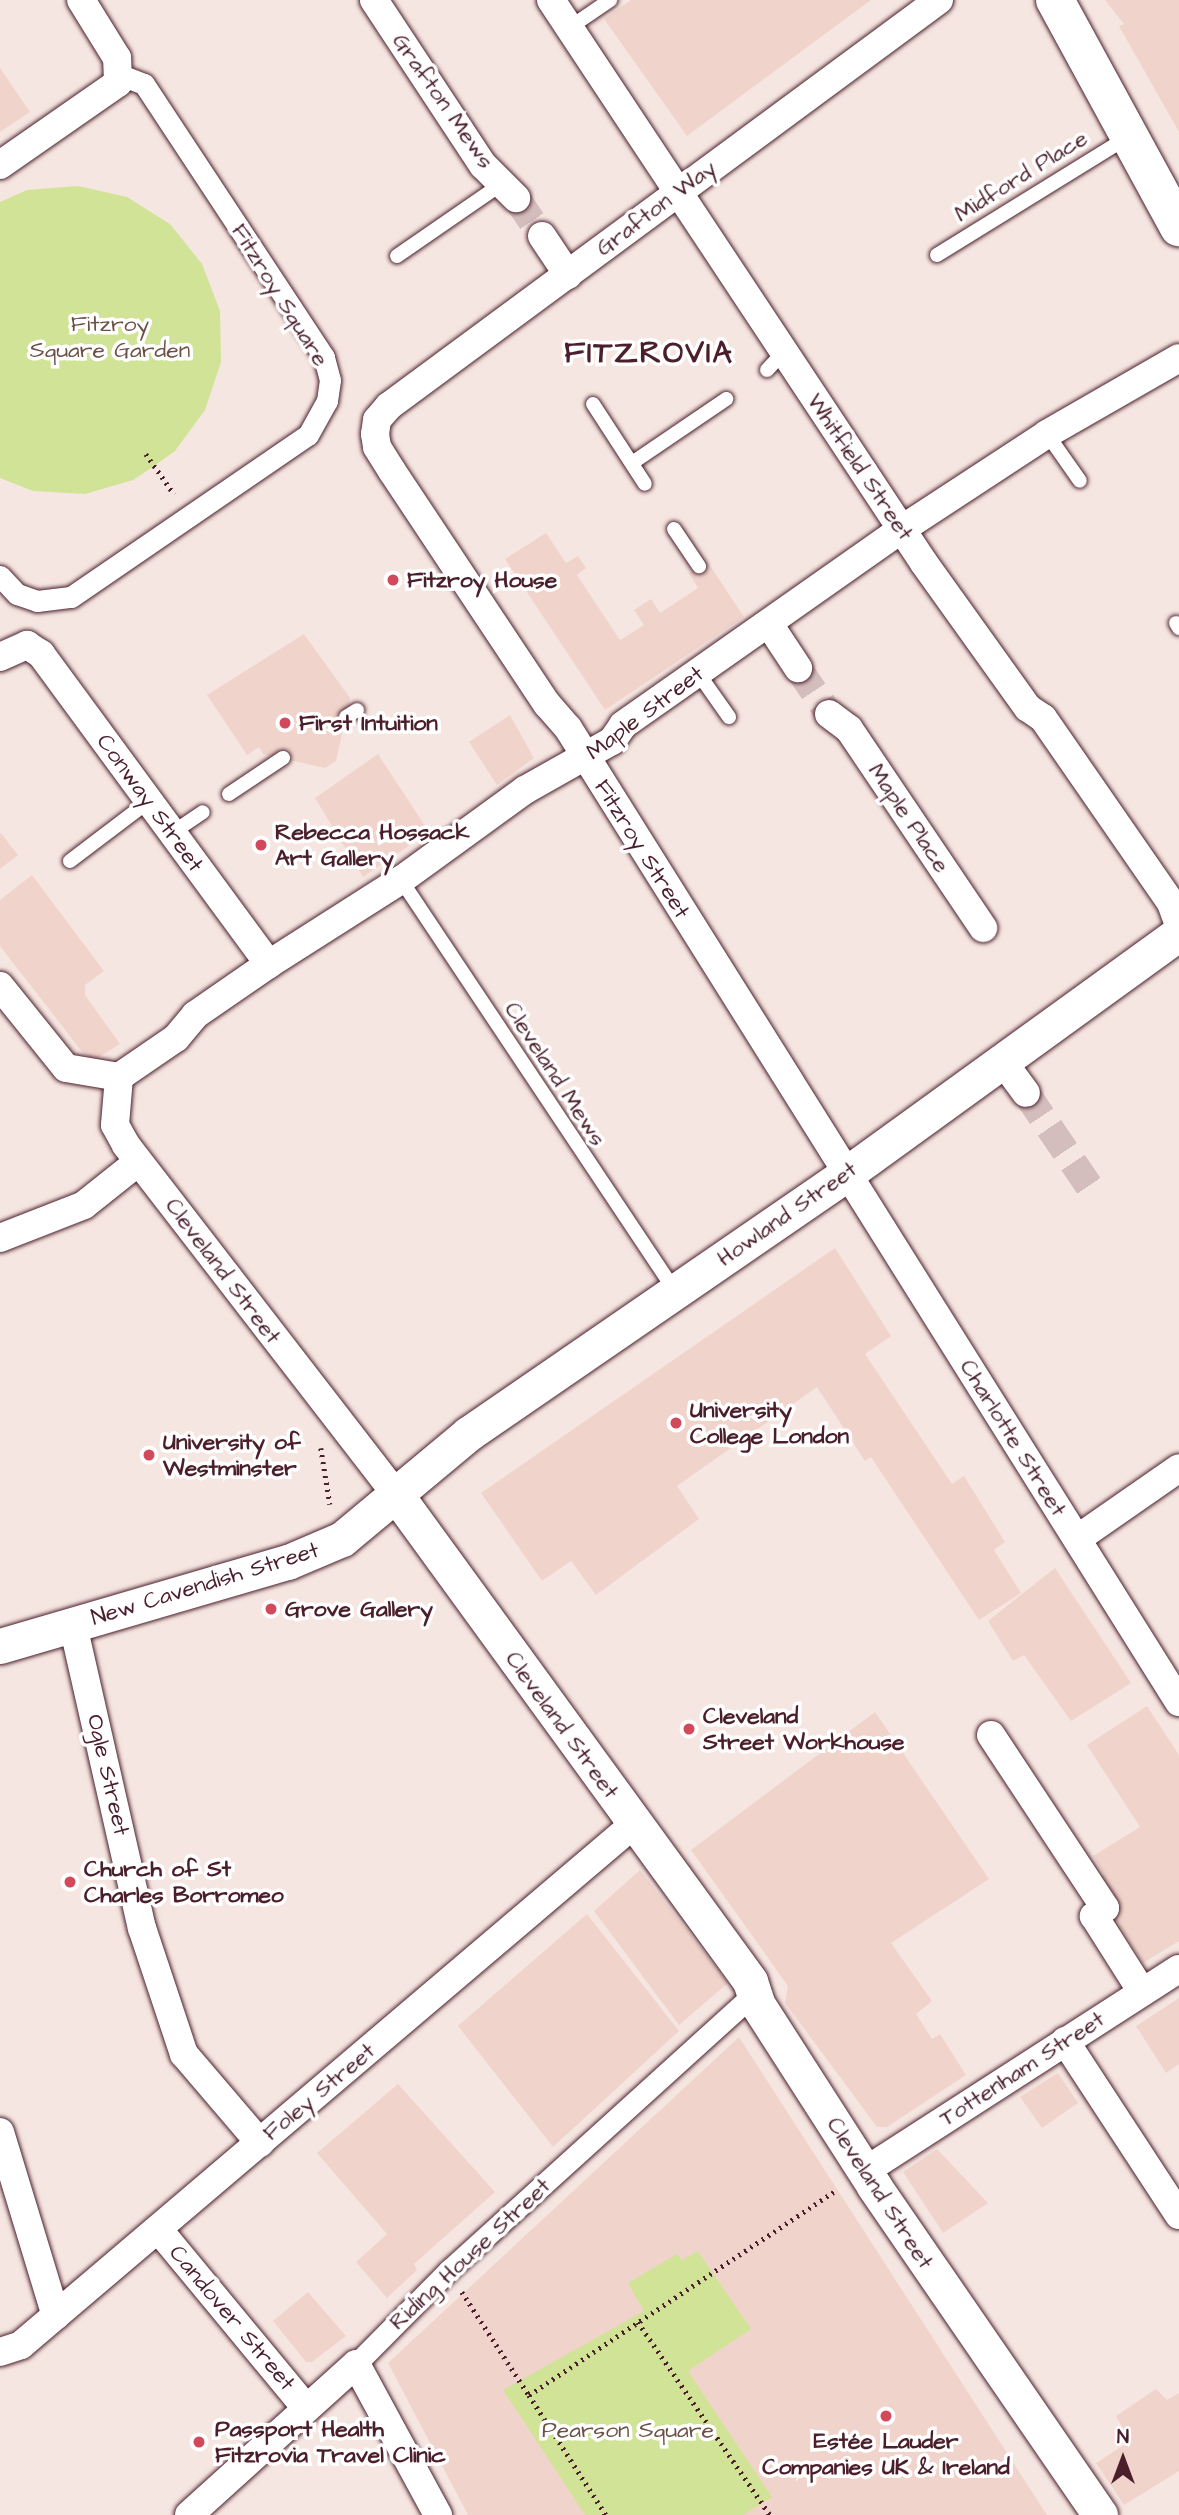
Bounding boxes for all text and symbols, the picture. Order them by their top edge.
street label: Grafton Mews [386,28,500,174]
street label: Midford Place [949,124,1093,228]
street label: Grafton Way [591,154,721,262]
street label: Fitzroy Square [225,219,335,371]
park label: Fitzroy Square Garden [30,310,190,364]
district label: FITZROVIA [565,335,733,371]
street label: Whitfield Street [801,388,919,546]
place label: Fitzroy House [407,566,557,594]
marker: Fitzroy House [385,572,401,588]
street label: Maple Street [581,660,709,766]
place label: First Intuition [299,709,438,737]
marker: First Intuition [277,715,293,731]
street label: Conway Street [91,729,209,877]
street label: Maple Place [862,758,956,878]
street label: Fitzroy Street [588,774,696,924]
place label: Rebecca Hossack Art Gallery [275,818,470,872]
marker: Rebecca Hossack Art Gallery [253,837,269,853]
street label: Cleveland Mews [498,997,612,1151]
street label: Howland Street [712,1156,862,1272]
street label: Cleveland Street [159,1193,287,1349]
street label: Charlotte Street [954,1354,1072,1522]
place label: University College London [690,1396,849,1450]
marker: University College London [668,1415,684,1431]
place label: University of Westminster [163,1428,301,1482]
marker: University of Westminster [141,1447,157,1463]
street label: New Cavendish Street [88,1536,322,1632]
place label: Grove Gallery [285,1595,433,1623]
marker: Grove Gallery [263,1601,279,1617]
street label: Cleveland Street [499,1646,625,1804]
place label: Cleveland Street Workhouse [703,1702,905,1756]
street label: Ogle Street [81,1712,135,1838]
marker: Cleveland Street Workhouse [681,1721,697,1737]
place label: Church of St Charles Borromeo [84,1855,284,1909]
marker: Church of St Charles Borromeo [62,1874,78,1890]
street label: Tottenham Street [934,2005,1110,2133]
street label: Foley Street [257,2037,381,2147]
street label: Cleveland Street [821,2112,939,2274]
street label: Riding House Street [384,2172,556,2336]
street label: Candover Street [163,2240,301,2396]
marker: Estée Lauder Companies UK & Ireland [878,2408,894,2424]
place label: Passport Health Fitzrovia Travel Clinic [215,2415,446,2469]
park label: Pearson Square [542,2416,714,2444]
north arrow [1088,2424,1158,2494]
text: N [1117,2424,1129,2451]
place label: Estée Lauder Companies UK & Ireland [762,2427,1010,2481]
marker: Passport Health Fitzrovia Travel Clinic [189,2432,209,2452]

